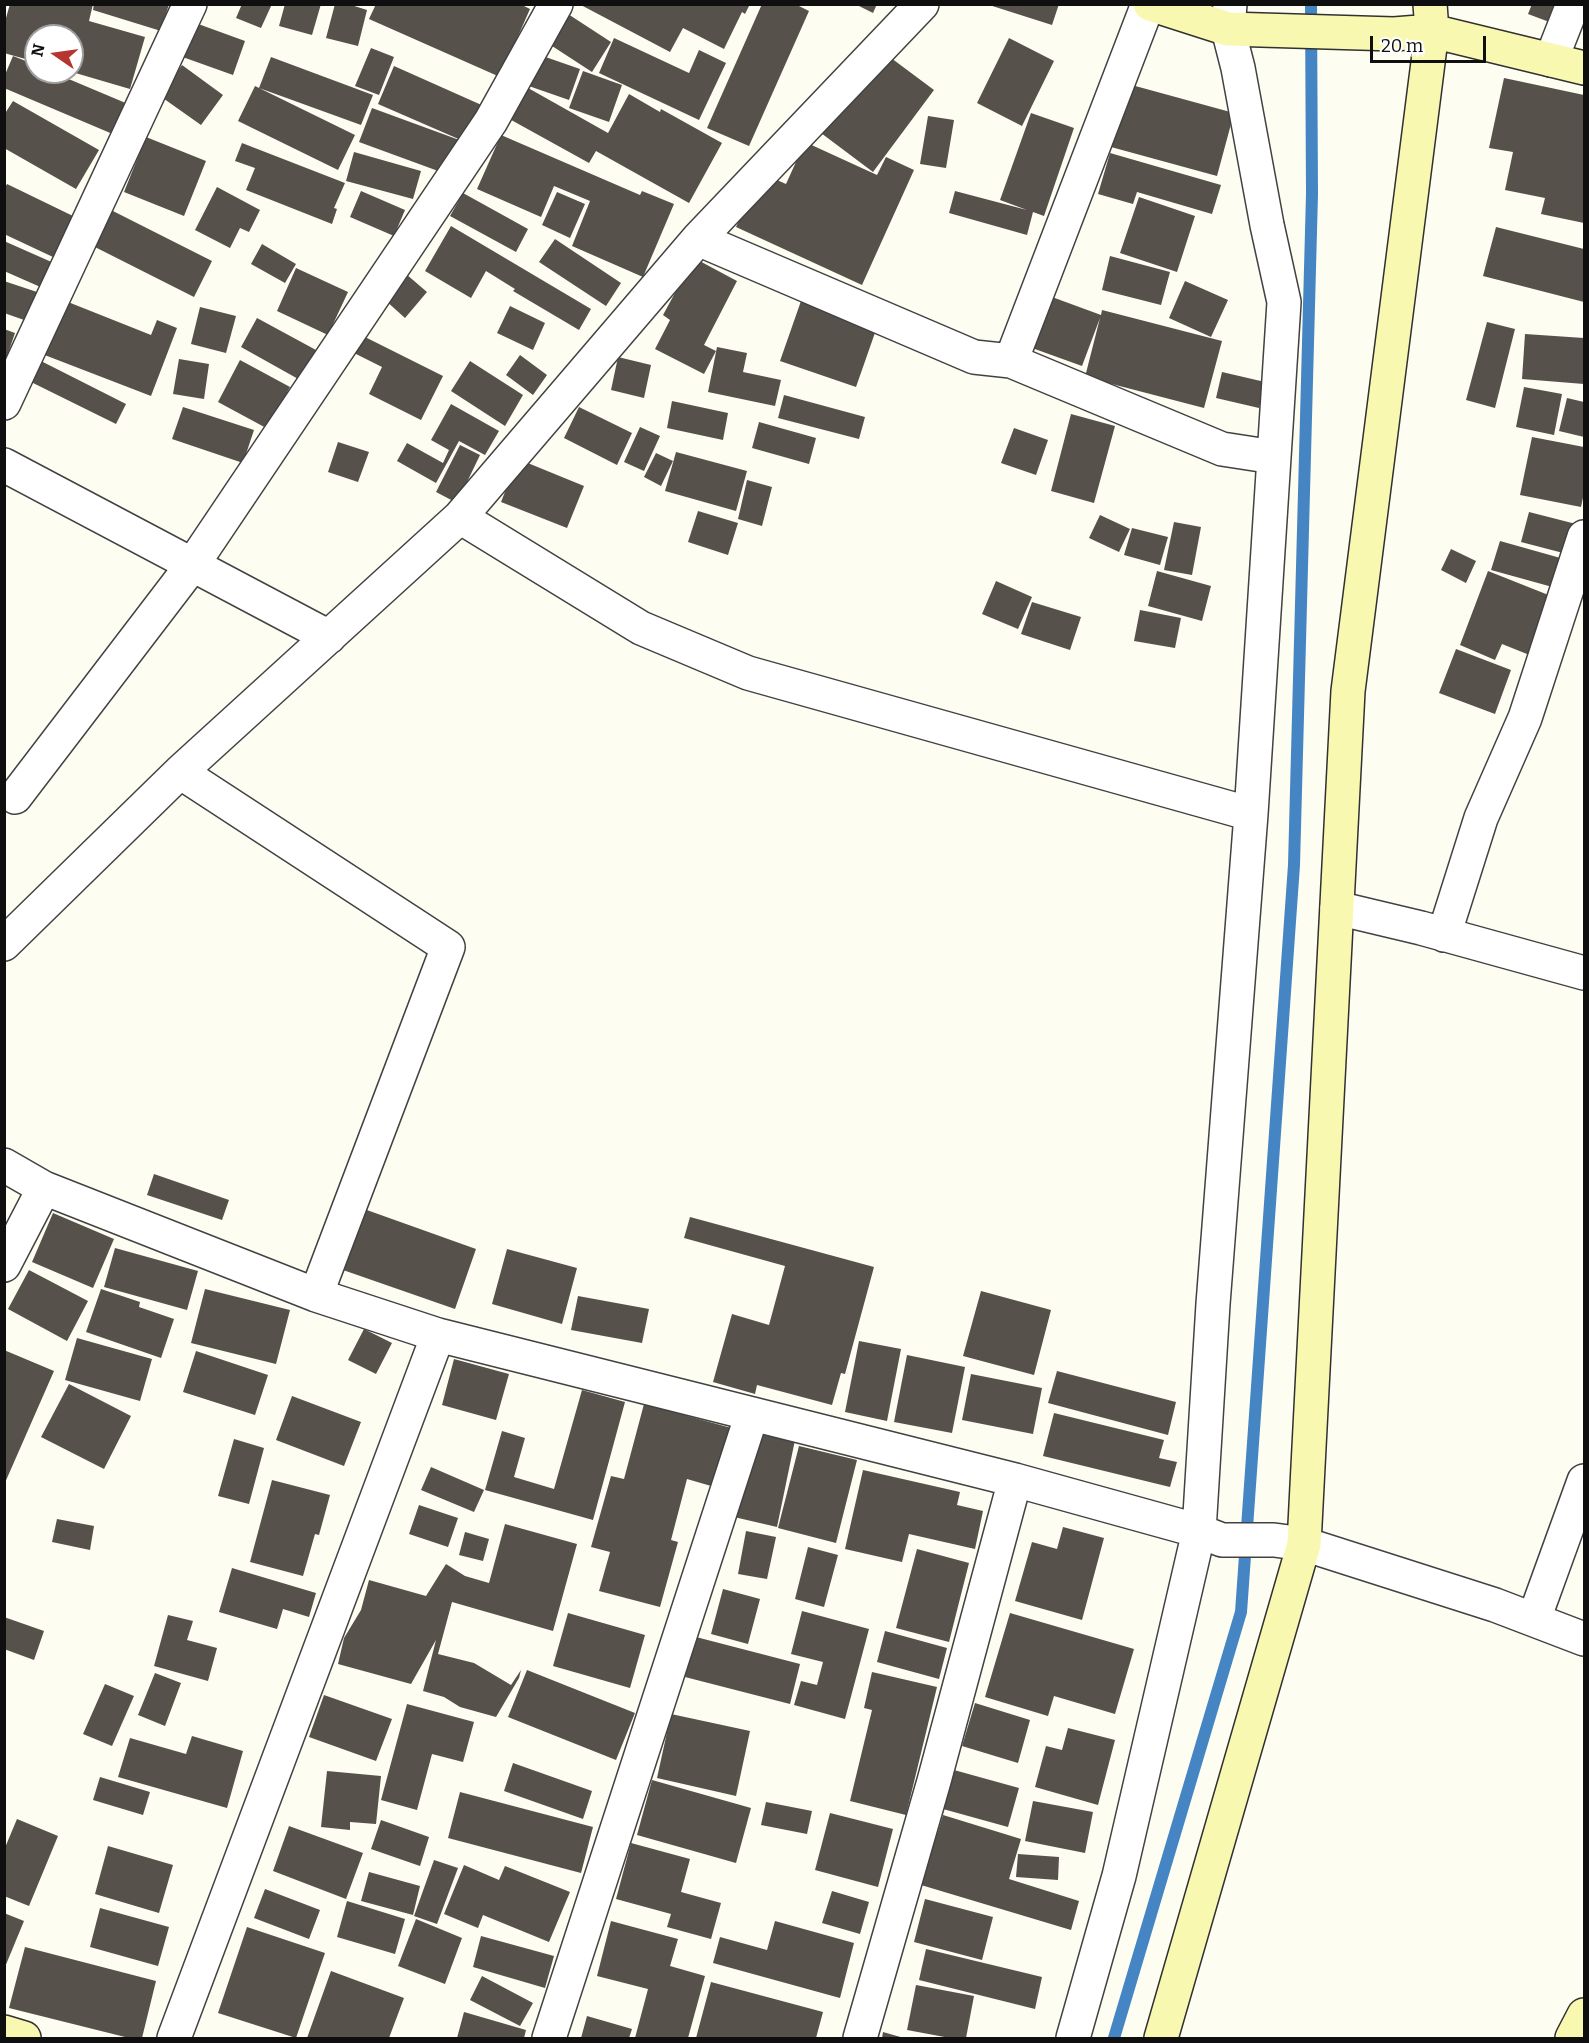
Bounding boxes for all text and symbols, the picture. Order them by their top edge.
north arrow [24,24,84,84]
scale bar [1373,24,1488,62]
text: 20 m [1381,35,1423,57]
text: N [27,42,49,58]

